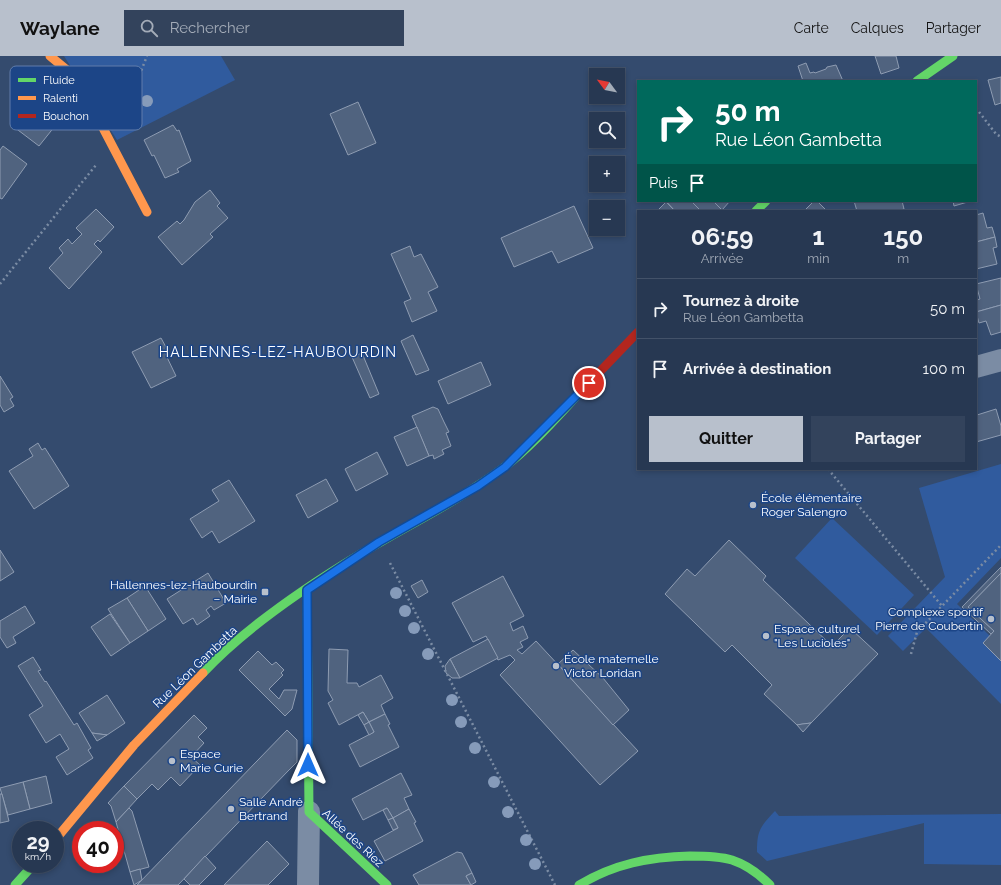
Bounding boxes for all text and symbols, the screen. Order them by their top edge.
search box [124,10,404,46]
text: Waylane [20,17,100,39]
icon: search [138,17,160,39]
text: Rechercher [170,19,250,37]
text: Carte [794,20,829,36]
text: Calques [851,20,904,36]
text: Partager [926,20,981,36]
legend [10,66,142,130]
north arrow [589,68,625,104]
map controls [589,68,625,236]
text: Fluide [43,74,75,87]
text: Ralenti [43,92,78,105]
text: 50 m [715,95,781,128]
icon: right [649,96,701,148]
text: Bouchon [43,110,89,123]
button: search [589,112,625,148]
text: Rue Léon Gambetta [715,129,882,150]
button: + [589,156,625,192]
icon: arrive [686,172,708,194]
text: Puis [649,174,678,192]
button: − [589,200,625,236]
text: 06:59 [691,222,753,251]
text: 1 [812,222,824,251]
text: 150 [883,222,923,251]
text: Arrivée [701,251,743,266]
text: min [807,251,830,266]
text: m [897,251,909,266]
text: Tournez à droite [683,292,799,310]
icon: right [649,298,671,320]
text: 50 m [930,300,965,318]
text: Rue Léon Gambetta [683,310,803,325]
district label: HALLENNES-LEZ-HAUBOURDIN [159,344,397,360]
icon: arrive [649,358,671,380]
text: Arrivée à destination [683,360,831,378]
text: 100 m [923,360,965,378]
pin [572,366,606,400]
icon: arrive [578,372,600,394]
button: Quitter [649,416,803,462]
button: Partager [811,416,965,462]
place label: École élémentaire Roger Salengro [761,491,862,519]
marker: École élémentaire Roger Salengro [748,500,758,510]
place label: Hallennes-lez-Haubourdin – Mairie [110,578,257,606]
marker: Hallennes-lez-Haubourdin – Mairie [260,587,270,597]
place label: Complexe sportif Pierre de Coubertin [875,605,984,633]
marker: Complexe sportif Pierre de Coubertin [986,614,996,624]
place label: Espace culturel "Les Lucioles" [774,622,861,650]
street label: Rue Léon Gambetta [150,623,240,711]
marker: Espace culturel "Les Lucioles" [761,631,771,641]
place label: École maternelle Victor Loridan [564,652,658,680]
marker: École maternelle Victor Loridan [551,661,561,671]
position arrow [287,744,329,786]
place label: Espace Marie Curie [180,747,243,775]
marker: Espace Marie Curie [167,756,177,766]
place label: Salle André Bertrand [239,795,303,823]
marker: Salle André Bertrand [226,804,236,814]
street label: Allée des Riez [320,806,387,870]
speed limit sign: 40 [72,821,124,873]
text: 29 [26,830,50,854]
text: km/h [25,851,51,862]

